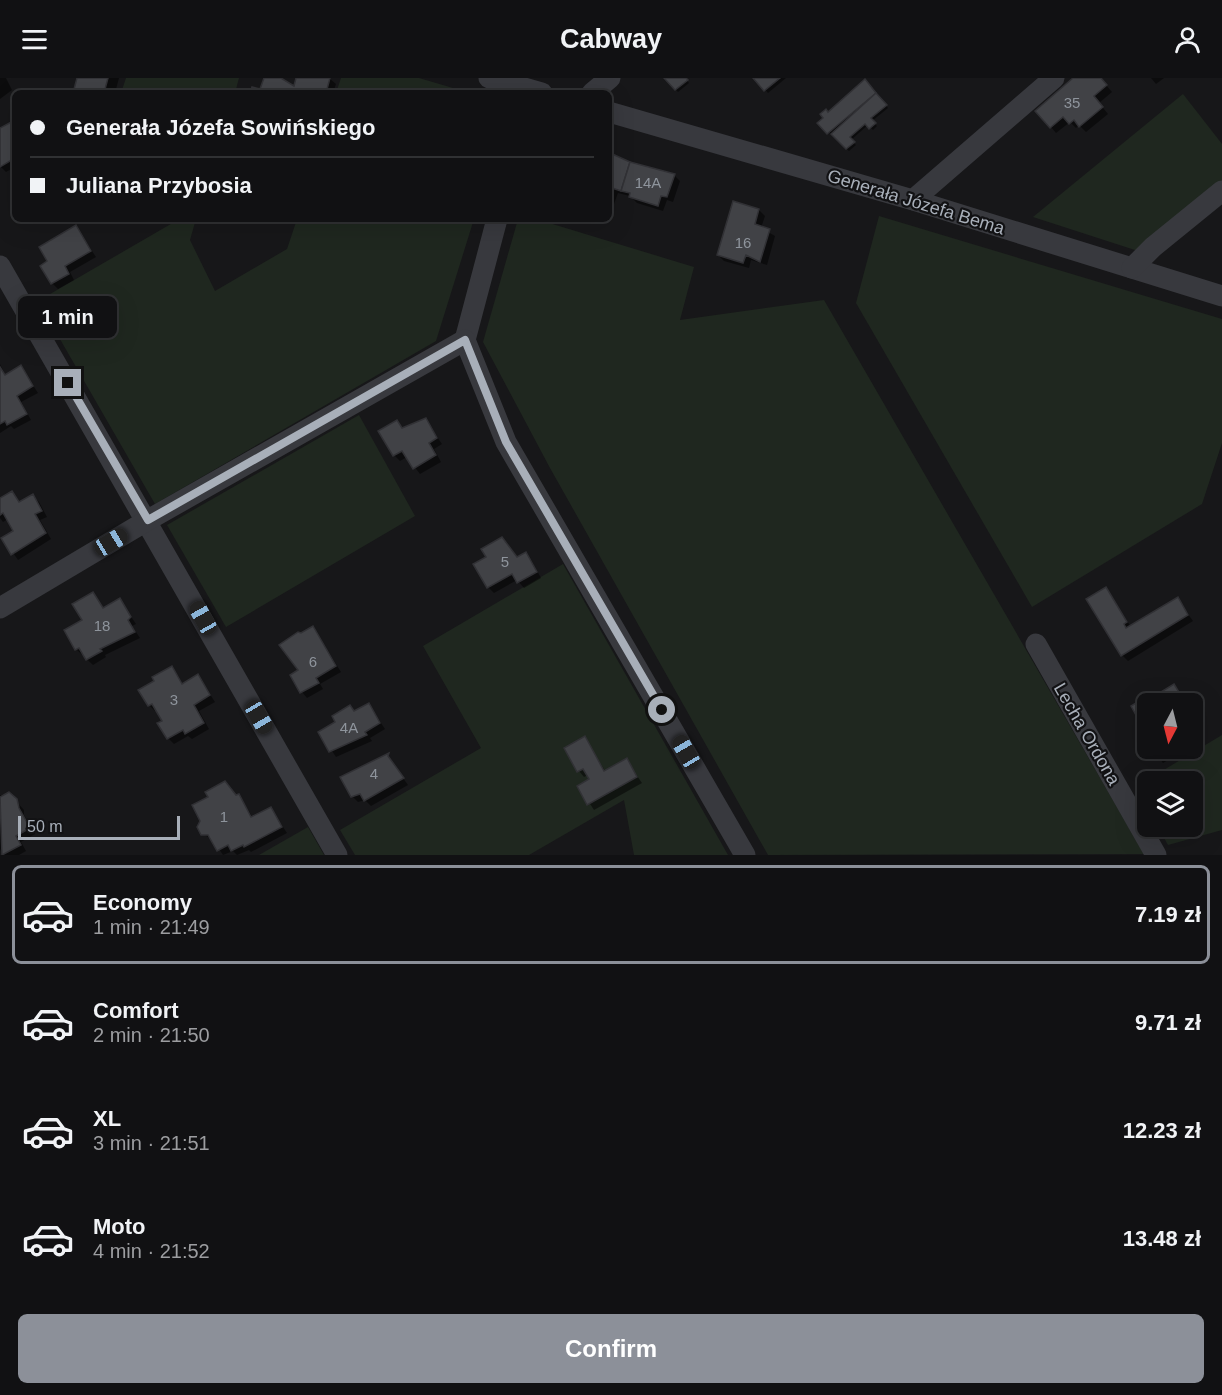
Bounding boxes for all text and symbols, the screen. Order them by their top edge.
icon: menu [18,23,51,56]
icon: person [1171,23,1204,56]
text: Cabway [560,24,662,54]
house number: 35 [1064,94,1080,111]
text: Generała Józefa Sowińskiego [66,115,375,140]
street label: Generała Józefa Bema [825,166,1008,239]
text: Juliana Przybosia [66,173,252,198]
house number: 14A [635,174,661,191]
house number: 16 [735,234,751,251]
callout: 1 min [19,296,118,338]
text: 1 min [41,306,94,328]
route end [54,369,81,396]
car [91,525,131,559]
house number: 5 [501,553,509,570]
car [186,598,220,638]
house number: 18 [94,617,110,634]
house number: 6 [309,653,317,670]
street label: Lecha Ordona [1050,680,1125,789]
house number: 3 [170,691,178,708]
north arrow [1137,693,1203,759]
map controls [1137,693,1203,837]
route start [648,696,675,723]
car [242,697,276,737]
house number: 4A [340,719,358,736]
car [669,732,703,772]
house number: 4 [370,765,378,782]
button: layers [1137,771,1203,837]
house number: 1 [220,808,228,825]
scale bar [18,813,180,840]
text: 50 m [27,818,63,835]
icon: car [21,888,75,942]
text: Economy [93,890,192,915]
text: 7.19 zł [1135,902,1201,927]
text: 1 min · 21:49 [93,916,210,938]
icon: car [21,996,75,1050]
text: Comfort [93,998,179,1023]
text: 9.71 zł [1135,1010,1201,1035]
text: 2 min · 21:50 [93,1024,210,1046]
icon: car [21,1104,75,1158]
text: XL [93,1106,121,1131]
text: 12.23 zł [1123,1118,1201,1143]
text: 3 min · 21:51 [93,1132,210,1154]
icon: car [21,1212,75,1266]
text: Moto [93,1214,146,1239]
text: 13.48 zł [1123,1226,1201,1251]
text: 4 min · 21:52 [93,1240,210,1262]
button: Confirm [18,1314,1204,1383]

